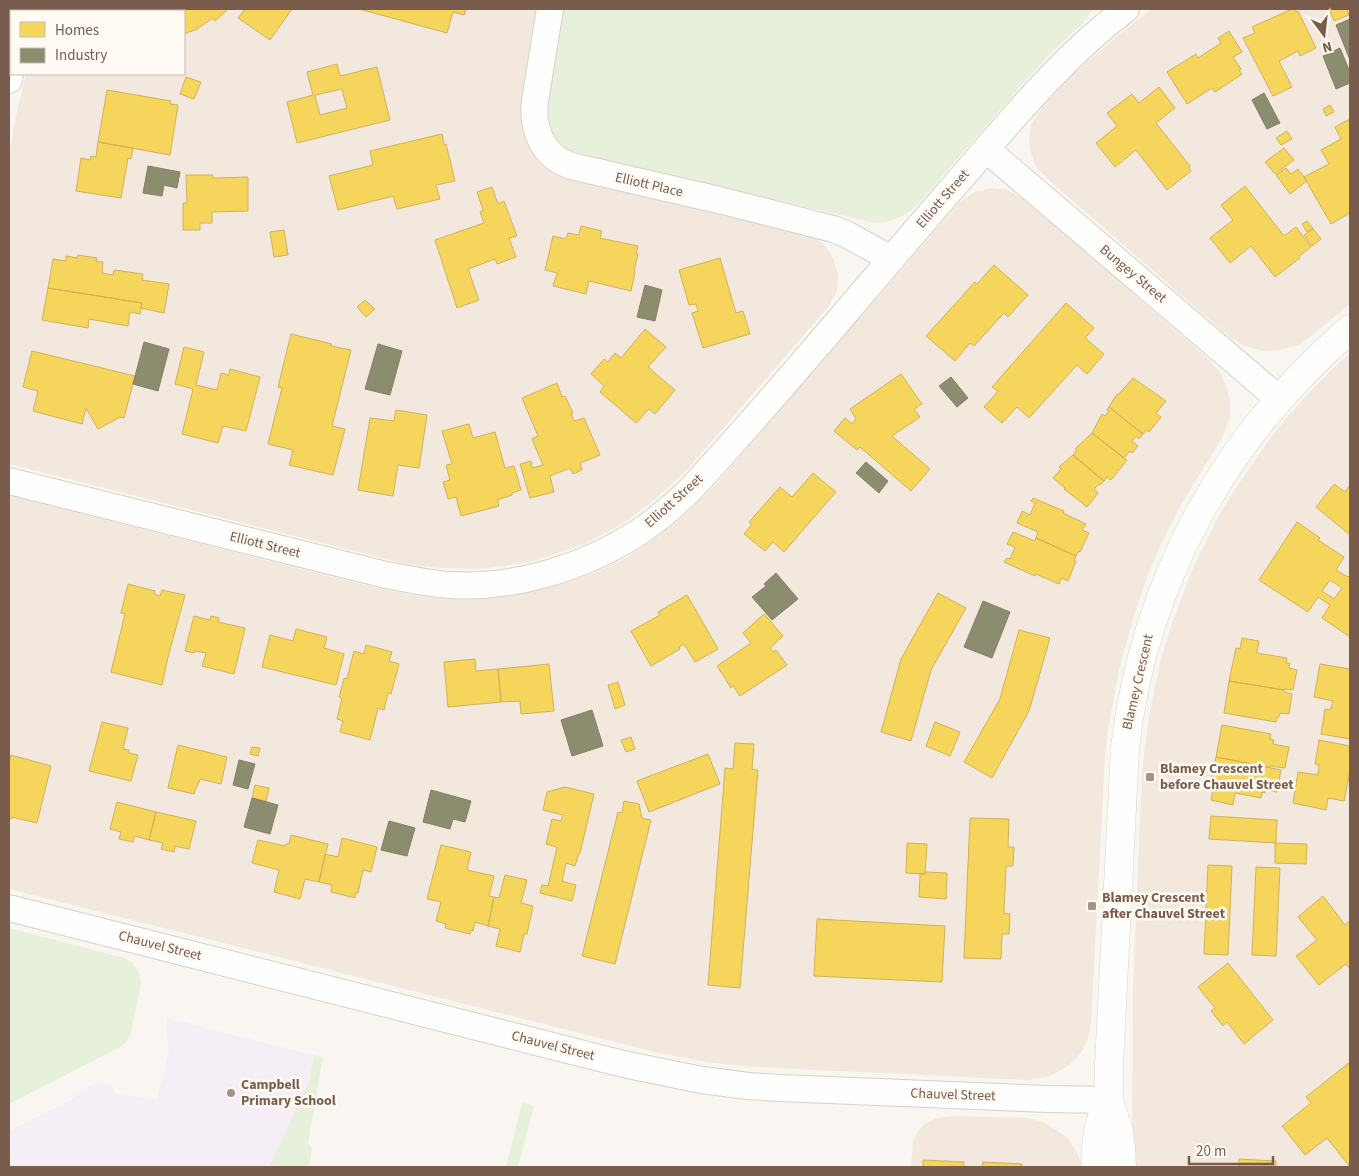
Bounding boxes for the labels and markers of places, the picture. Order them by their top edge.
place label: Blamey Crescent before Chauvel Street [1160,759,1294,795]
marker: Blamey Crescent before Chauvel Street [1144,771,1156,783]
place label: Blamey Crescent after Chauvel Street [1102,888,1226,924]
marker: Blamey Crescent after Chauvel Street [1086,900,1098,912]
place label: Campbell Primary School [241,1075,336,1111]
marker: Campbell Primary School [225,1087,237,1099]

